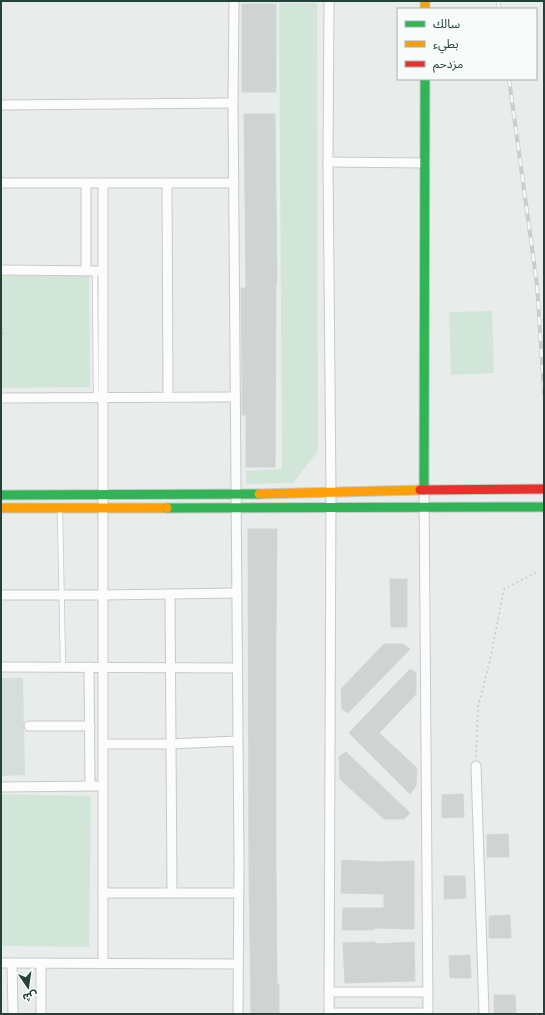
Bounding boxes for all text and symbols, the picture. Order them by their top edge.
legend [397,8,537,80]
text: سالك [433,17,460,32]
text: بطيء [433,37,459,54]
text: مزدحم [433,57,463,73]
north arrow [8,967,48,1007]
text: ش [21,988,39,1004]

